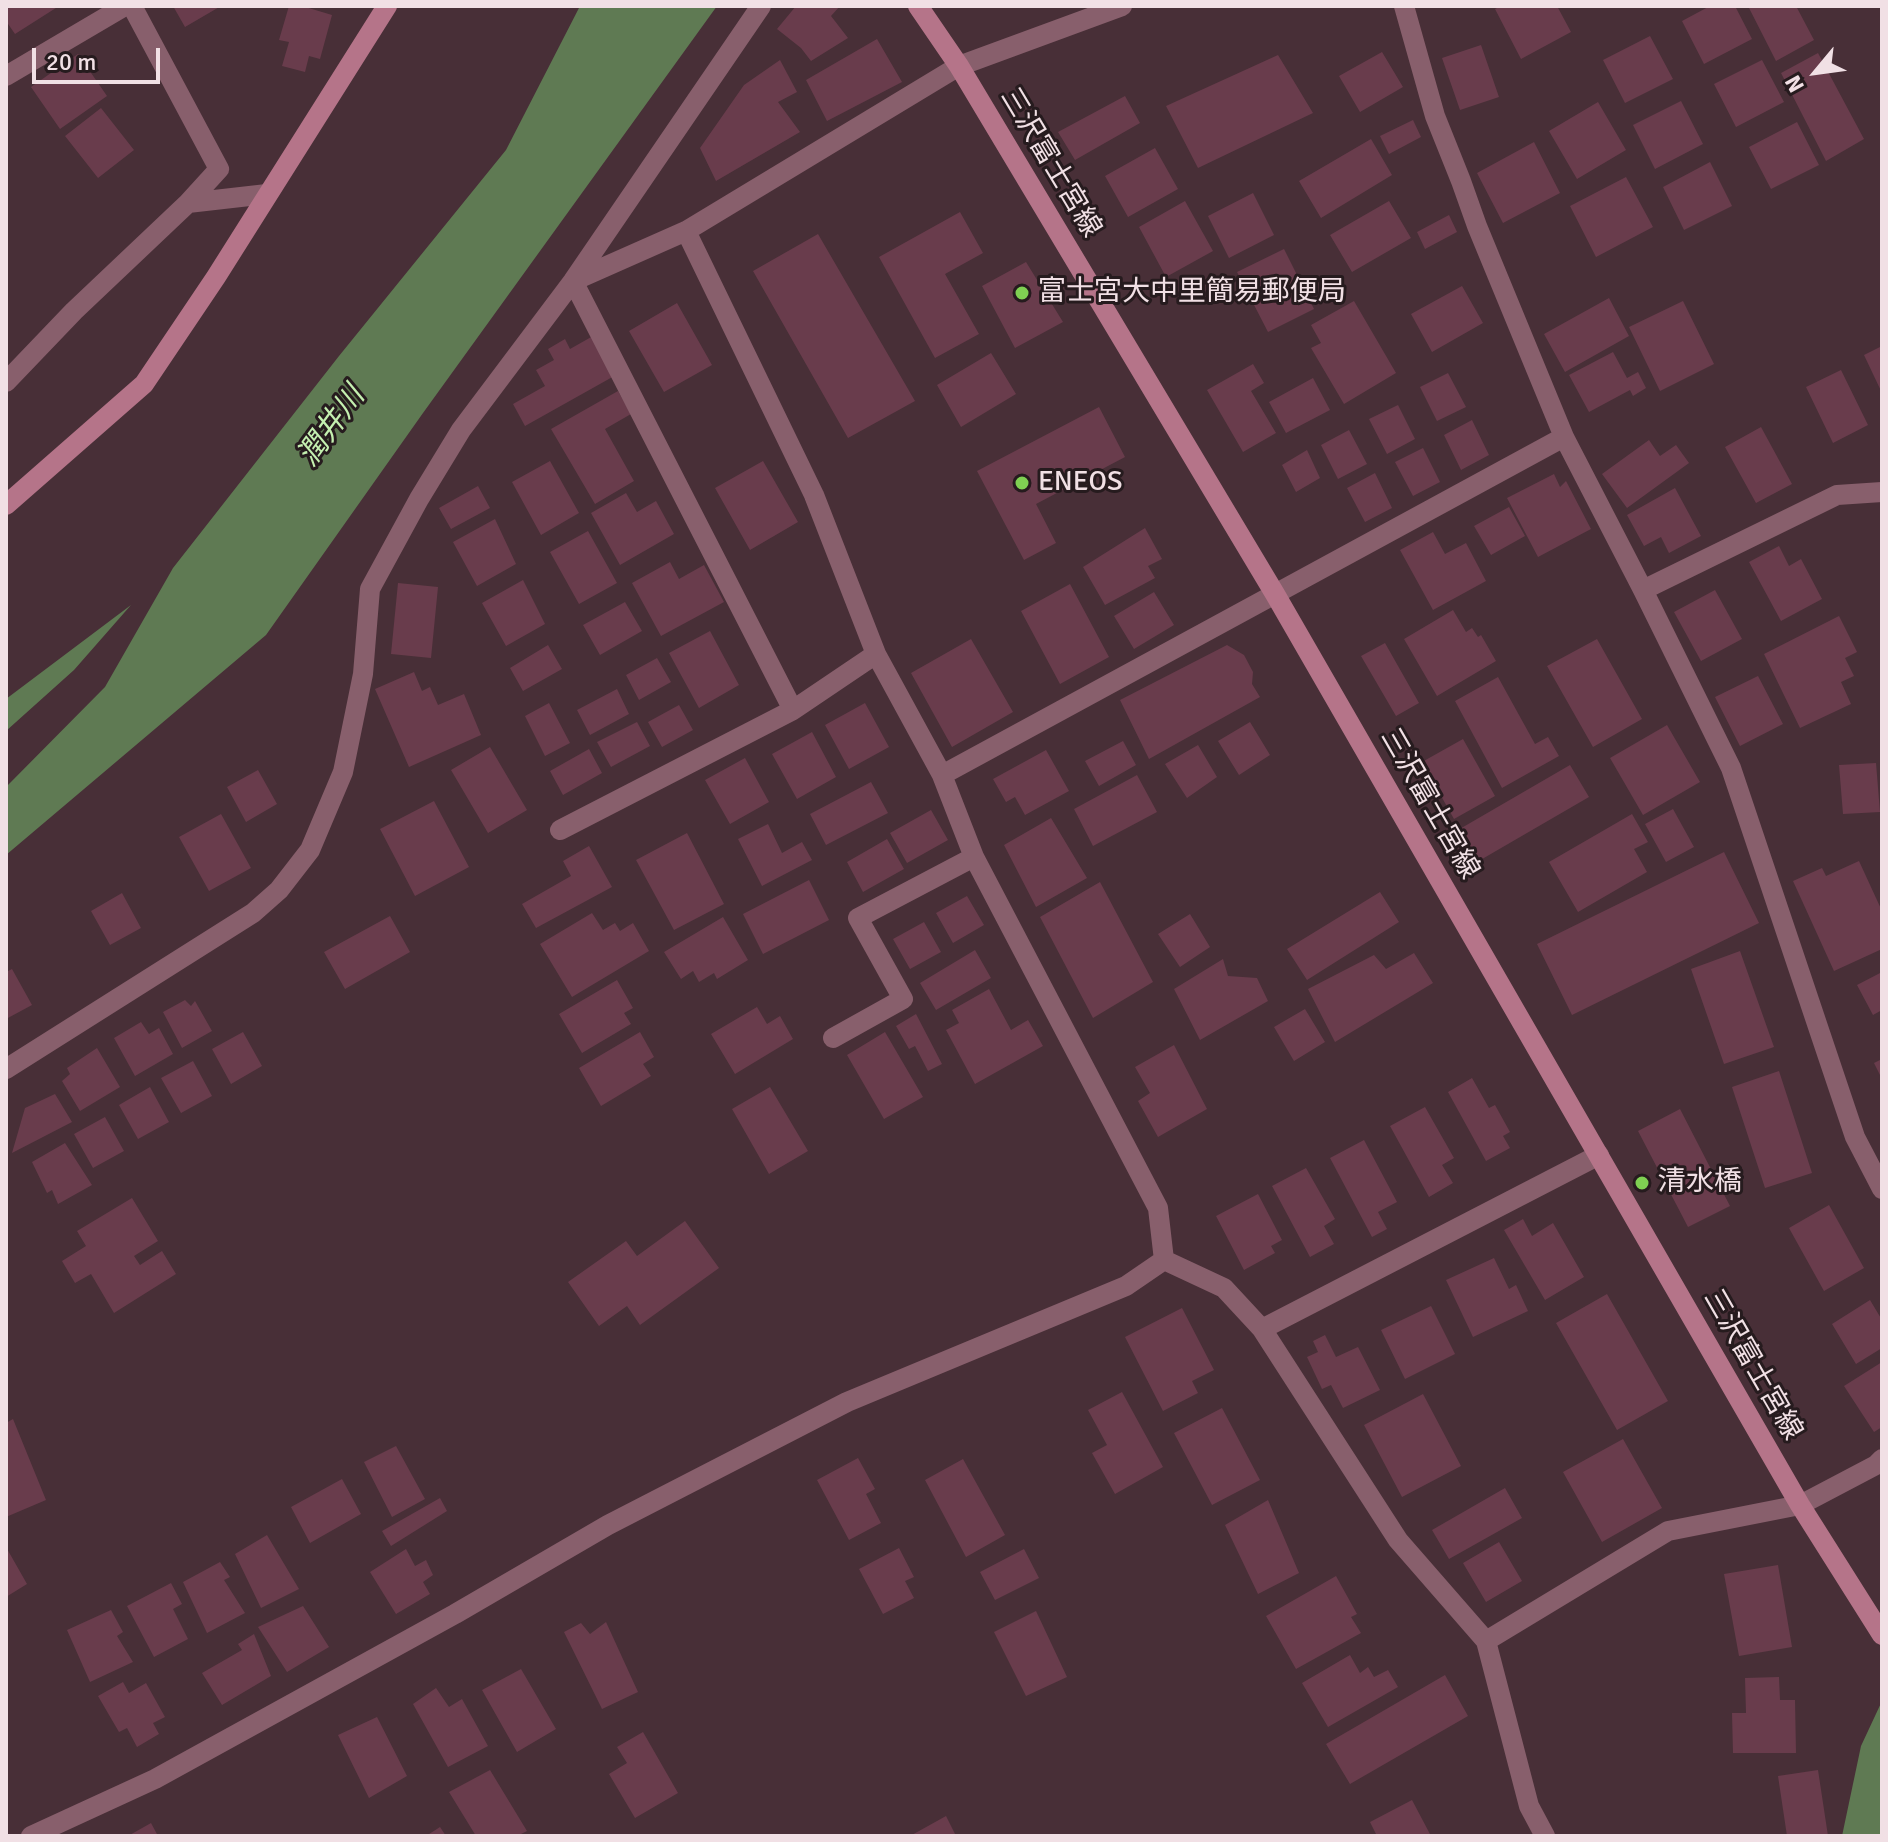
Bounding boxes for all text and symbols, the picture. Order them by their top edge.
scale bar [36,32,164,82]
north arrow [1776,32,1856,112]
text: 20 m [46,47,96,77]
text: N [1779,71,1810,97]
street label: 三沢富士宮線 [992,82,1108,244]
place label: 富士宮大中里簡易郵便局 [1038,276,1346,310]
marker: 富士宮大中里簡易郵便局 [1013,284,1031,302]
water label: 潤井川 [291,380,373,474]
place label: ENEOS [1038,466,1123,500]
marker: ENEOS [1013,474,1031,492]
street label: 三沢富士宮線 [1372,723,1486,885]
place label: 清水橋 [1658,1166,1742,1200]
marker: 清水橋 [1633,1174,1651,1192]
street label: 三沢富士宮線 [1695,1284,1809,1446]

